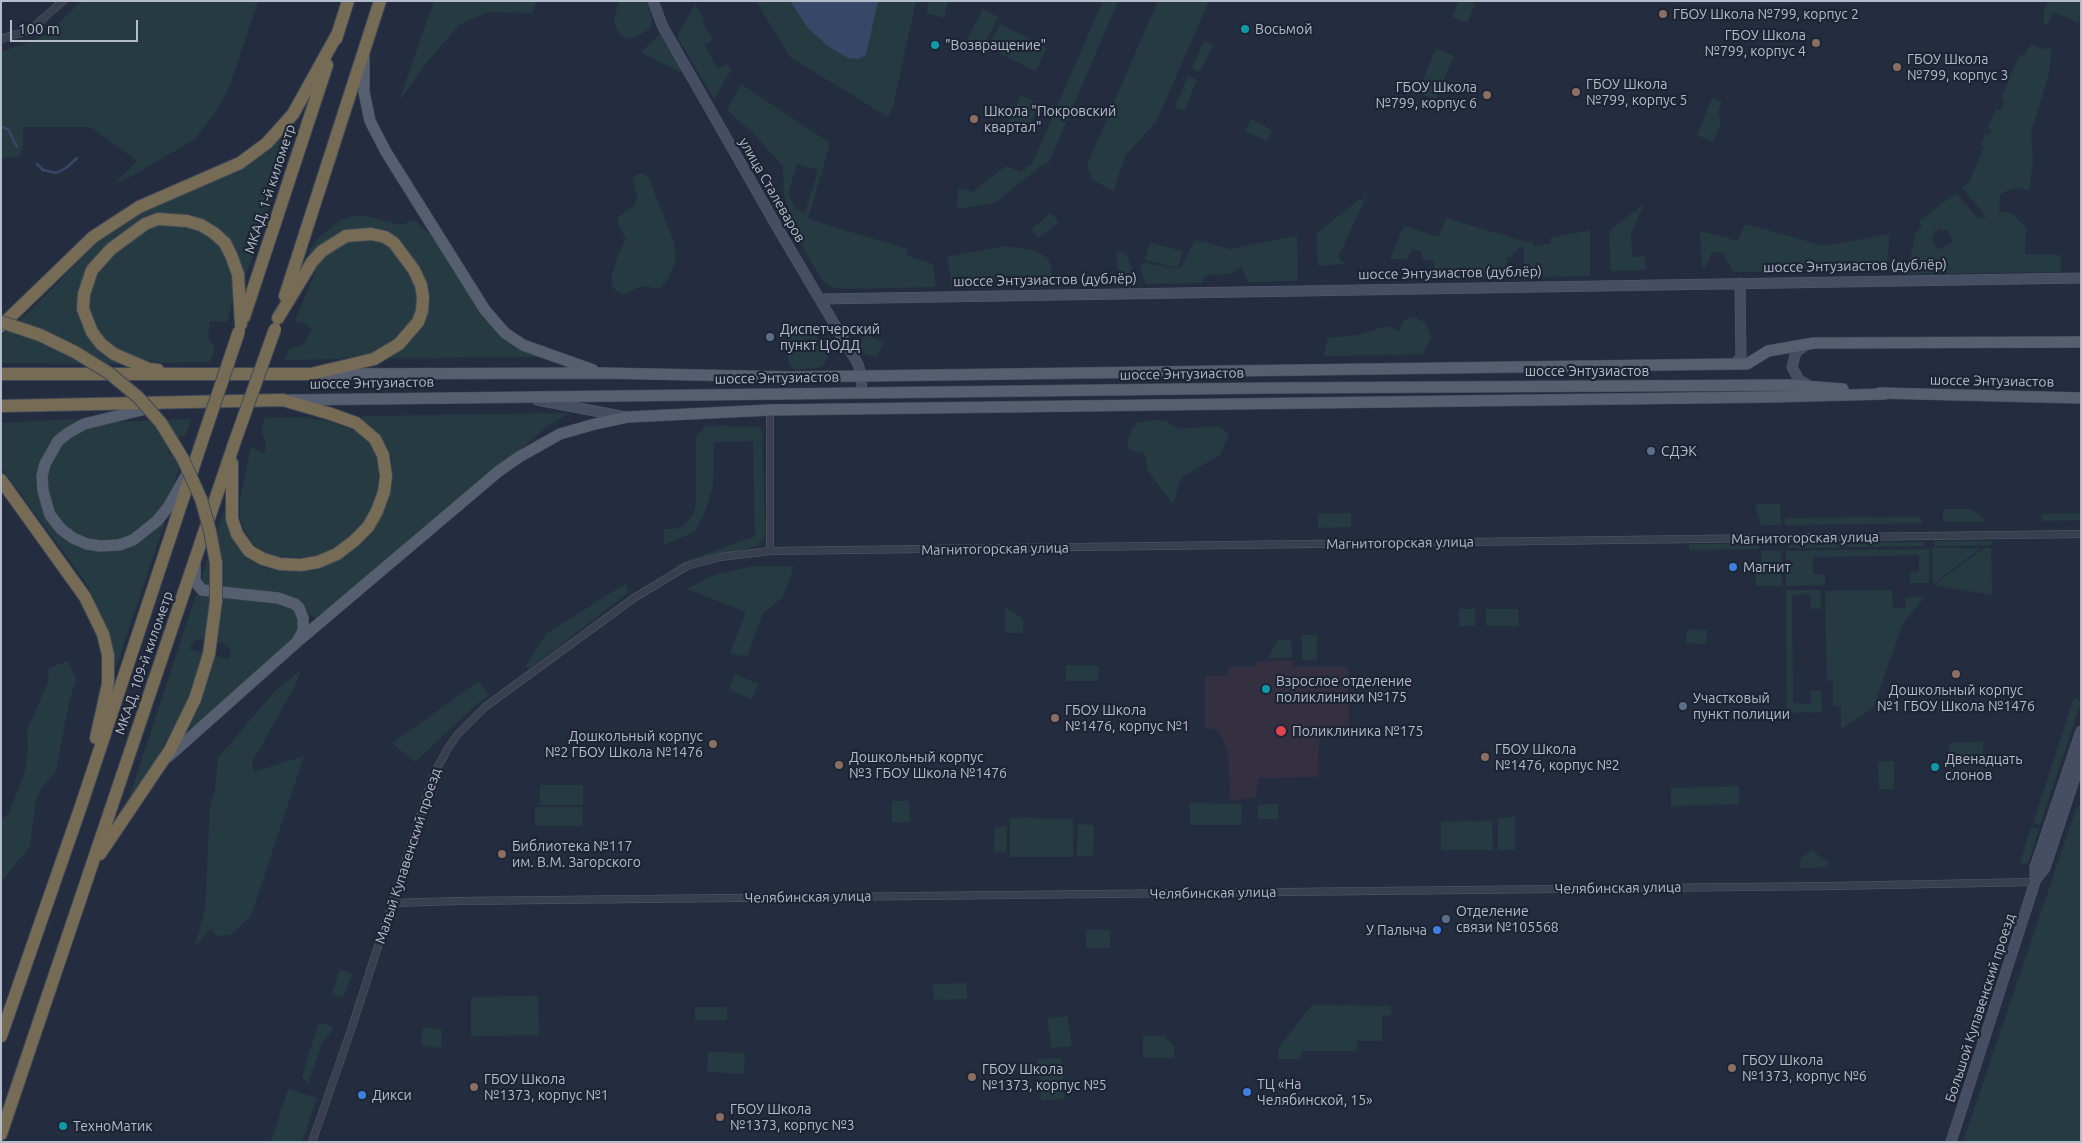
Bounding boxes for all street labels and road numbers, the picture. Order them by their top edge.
street label: МКАД, 1-й километр [241,122,299,256]
street label: улица Сталеваров [735,135,809,245]
street label: шоссе Энтузиастов (дублёр) [1763,256,1947,276]
street label: шоссе Энтузиастов (дублёр) [1358,263,1542,283]
street label: шоссе Энтузиастов (дублёр) [953,270,1137,290]
street label: шоссе Энтузиастов [1525,363,1649,379]
street label: шоссе Энтузиастов [1120,365,1244,383]
street label: шоссе Энтузиастов [715,369,839,387]
street label: шоссе Энтузиастов [1930,372,2054,390]
street label: шоссе Энтузиастов [310,374,434,392]
street label: Магнитогорская улица [1731,528,1879,548]
street label: Магнитогорская улица [1326,533,1474,553]
street label: Магнитогорская улица [921,539,1069,559]
street label: МКАД, 109-й километр [112,589,176,737]
street label: Малый Купавенский проезд [372,766,444,946]
street label: Челябинская улица [1555,878,1681,898]
street label: Челябинская улица [1150,883,1276,903]
street label: Челябинская улица [745,887,871,907]
street label: Большой Купавенский проезд [1942,912,2018,1104]

